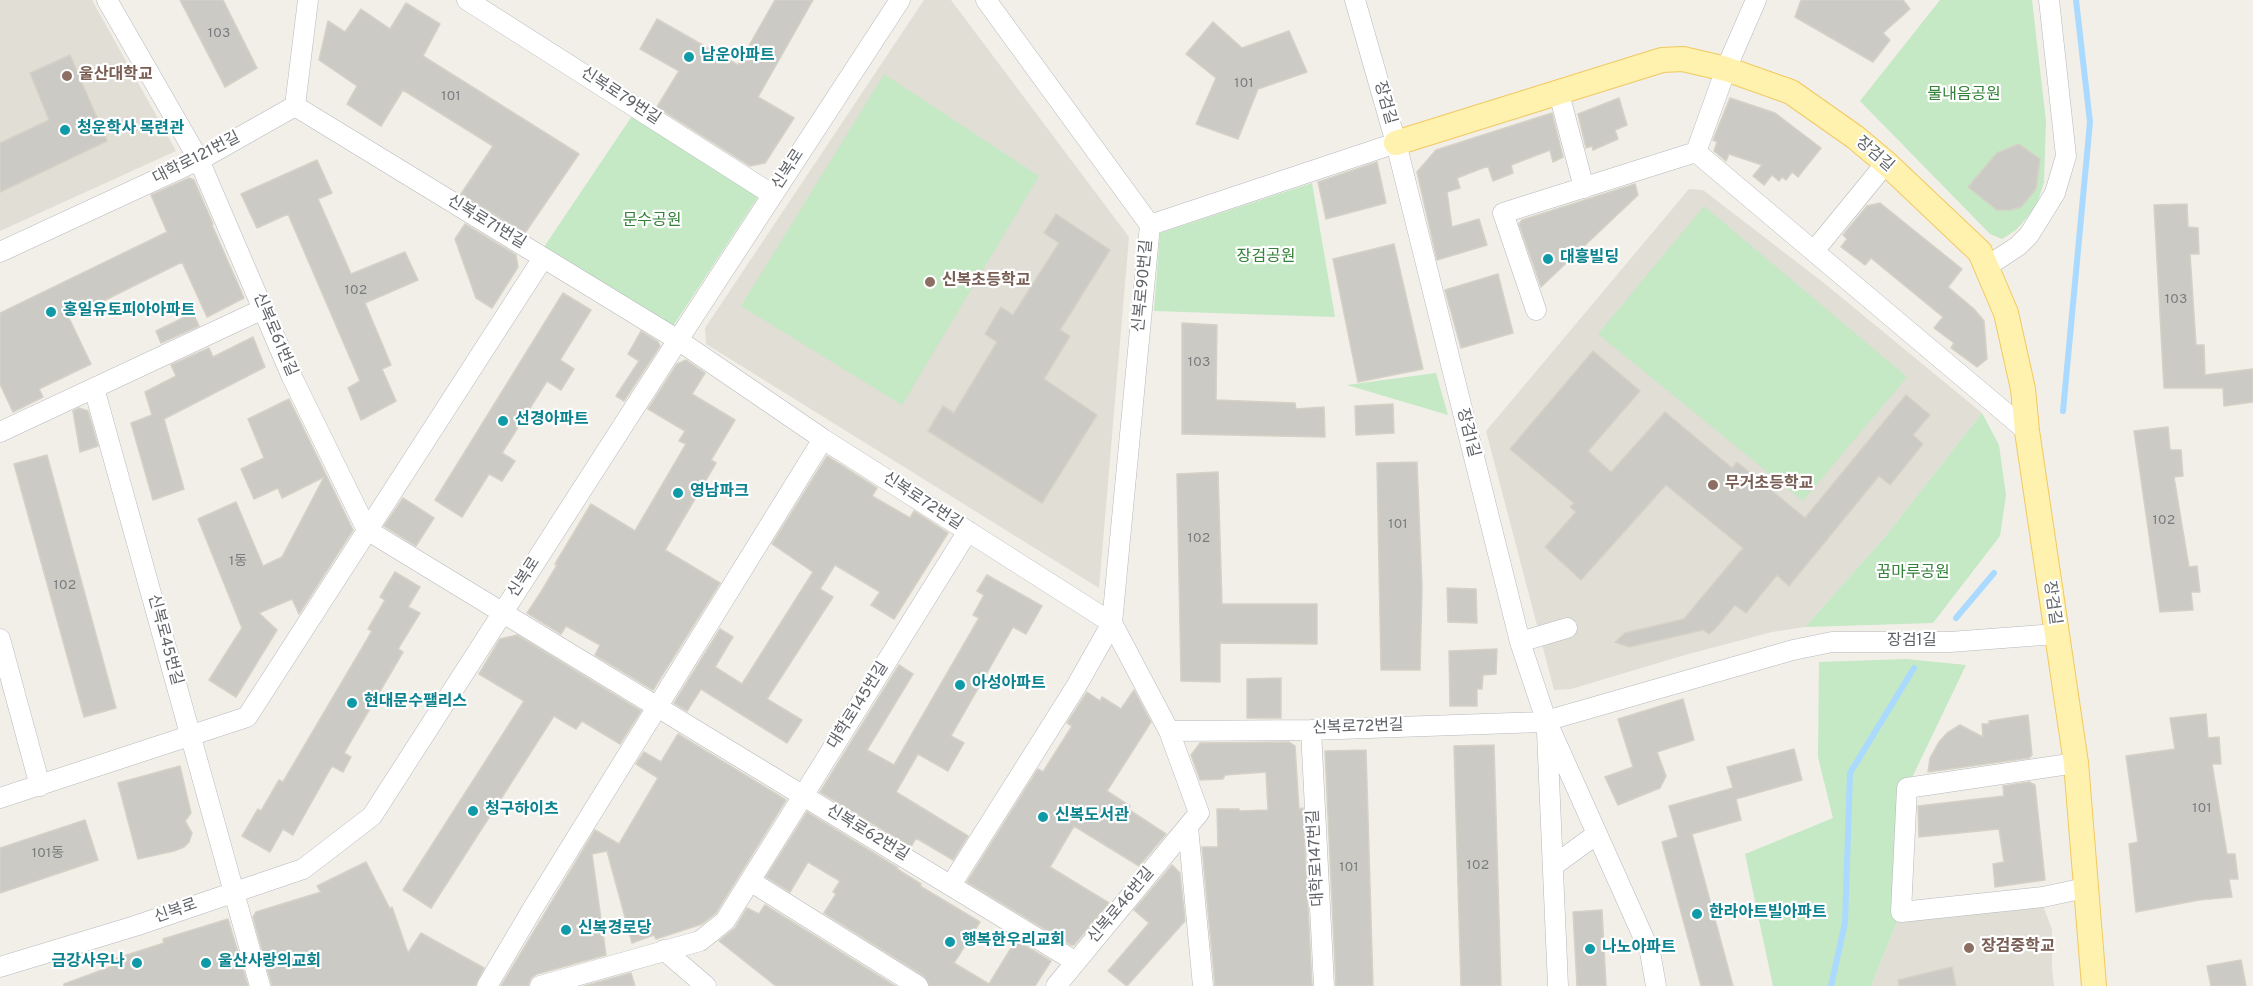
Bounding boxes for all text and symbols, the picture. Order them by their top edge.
house number: 103 [208,26,230,42]
place label: 남운아파트 [701,47,775,67]
marker: 남운아파트 [682,50,696,64]
street label: 신복로79번길 [576,64,664,130]
place label: 울산대학교 [79,66,153,86]
marker: 울산대학교 [60,69,74,83]
house number: 101 [1234,76,1254,92]
street label: 장검길 [1369,79,1399,127]
park label: 물내음공원 [1927,86,2001,106]
house number: 101 [441,89,461,105]
place label: 청운학사 목련관 [77,120,184,140]
marker: 청운학사 목련관 [58,123,72,137]
street label: 대학로121번길 [150,129,244,189]
street label: 장검길 [1851,133,1897,177]
street label: 신복로 [769,146,809,194]
street label: 신복로71번길 [443,192,529,254]
park label: 문수공원 [623,212,681,232]
street label: 신복로90번길 [1130,239,1158,333]
park label: 장검공원 [1237,248,1295,268]
place label: 대흥빌딩 [1560,249,1619,269]
marker: 대흥빌딩 [1541,252,1555,266]
place label: 신복초등학교 [942,272,1030,292]
marker: 신복초등학교 [923,275,937,289]
house number: 102 [345,283,367,299]
street label: 신복로61번길 [248,290,300,380]
house number: 103 [2165,292,2187,308]
place label: 홍일유토피아아파트 [63,302,195,322]
marker: 홍일유토피아아파트 [44,305,58,319]
house number: 103 [1188,355,1210,371]
street label: 장검1길 [1452,406,1482,460]
place label: 선경아파트 [515,411,589,431]
marker: 선경아파트 [496,414,510,428]
street label: 신복로72번길 [878,469,966,535]
place label: 무거초등학교 [1725,475,1813,495]
marker: 무거초등학교 [1706,478,1720,492]
place label: 영남파크 [690,483,749,503]
marker: 영남파크 [671,486,685,500]
house number: 102 [2153,513,2175,529]
house number: 101 [1388,517,1408,533]
house number: 102 [1188,531,1210,547]
house number: 1동 [229,554,247,570]
street label: 신복로 [505,554,545,602]
park label: 꿈마루공원 [1876,564,1950,584]
house number: 102 [54,578,76,594]
street label: 장검길 [2038,580,2064,626]
street label: 신복로45번길 [143,592,185,688]
street label: 장검1길 [1887,632,1937,652]
street label: 대학로145번길 [825,659,893,753]
place label: 아성아파트 [972,675,1046,695]
marker: 아성아파트 [953,678,967,692]
place label: 현대문수팰리스 [364,693,467,713]
marker: 현대문수팰리스 [345,696,359,710]
street label: 신복로72번길 [1312,717,1404,739]
place label: 청구하이츠 [485,801,559,821]
house number: 101 [2192,801,2212,817]
street label: 신복로62번길 [822,802,912,866]
marker: 청구하이츠 [466,804,480,818]
place label: 신복도서관 [1055,807,1129,827]
street label: 대학로147번길 [1305,809,1329,907]
marker: 신복도서관 [1036,810,1050,824]
house number: 101동 [32,846,64,862]
house number: 102 [1467,858,1489,874]
house number: 101 [1339,860,1359,876]
street label: 신복로46번길 [1085,864,1159,948]
street label: 신복로 [152,896,200,928]
place label: 한라아트빌아파트 [1709,904,1827,924]
marker: 한라아트빌아파트 [1690,907,1704,921]
place label: 신복경로당 [578,920,652,940]
marker: 신복경로당 [559,923,573,937]
place label: 행복한우리교회 [962,932,1065,952]
marker: 행복한우리교회 [943,935,957,949]
place label: 장검중학교 [1981,938,2055,958]
place label: 나노아파트 [1602,939,1676,959]
marker: 장검중학교 [1962,941,1976,955]
marker: 나노아파트 [1583,942,1597,956]
place label: 금강사우나 [51,953,125,973]
place label: 울산사랑의교회 [218,953,321,973]
marker: 금강사우나 [130,956,144,970]
marker: 울산사랑의교회 [199,956,213,970]

